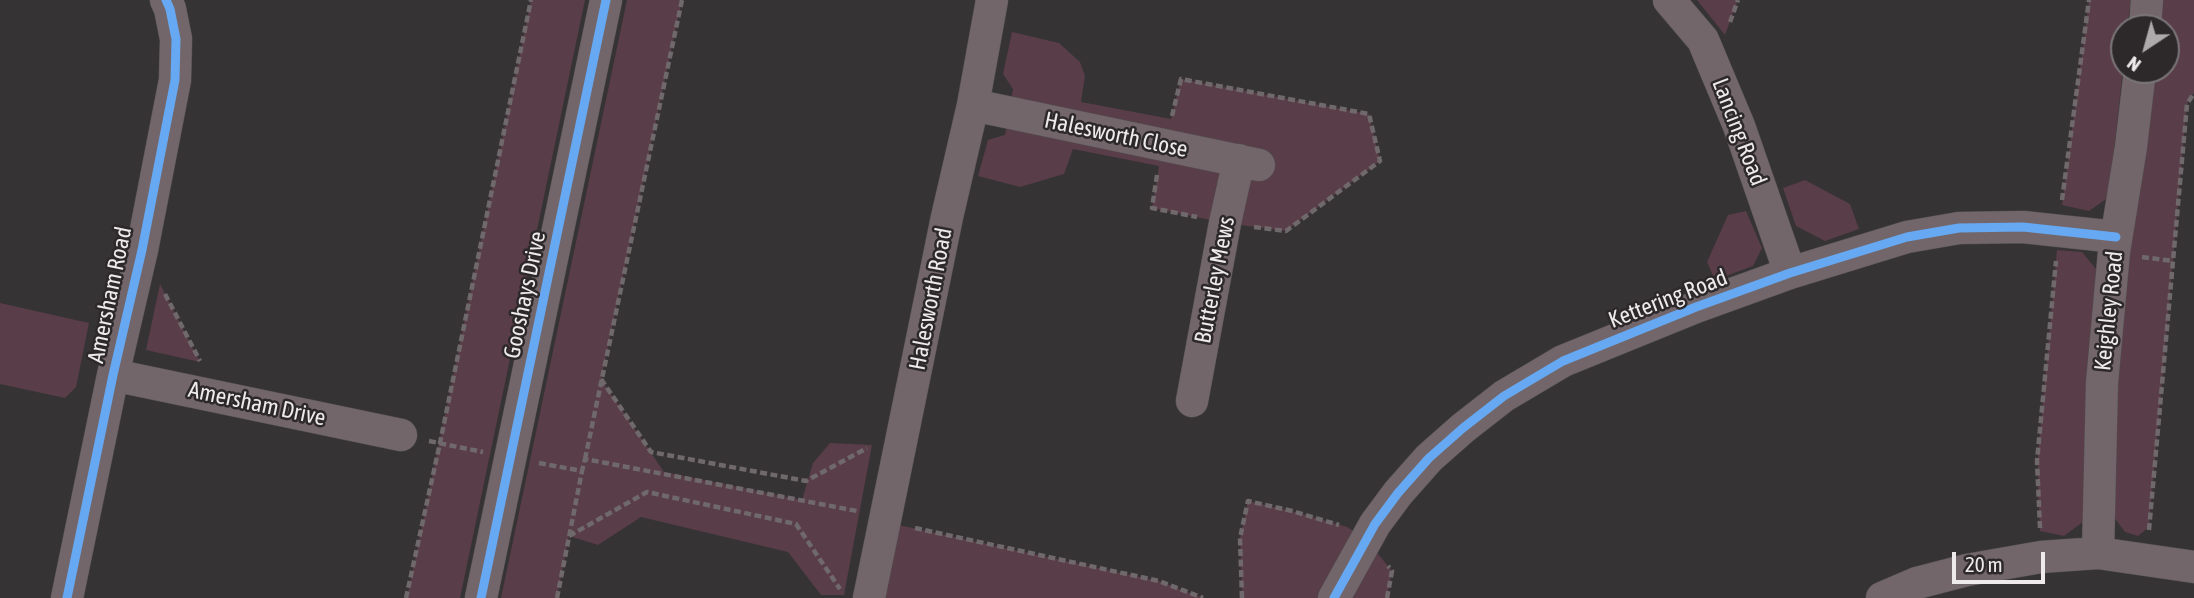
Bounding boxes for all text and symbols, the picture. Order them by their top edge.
north arrow [2110,14,2180,84]
text: N [2123,52,2145,77]
street label: Lancing Road [1706,74,1772,190]
street label: Halesworth Close [1042,106,1190,164]
street label: Butterley Mews [1189,214,1241,346]
street label: Amersham Road [82,224,138,366]
street label: Halesworth Road [904,226,958,372]
street label: Gooshays Drive [498,229,552,361]
street label: Keighley Road [2089,250,2129,372]
street label: Kettering Road [1605,264,1731,334]
street label: Amersham Drive [186,376,328,432]
scale bar [1956,538,2049,582]
text: 20 m [1965,552,2003,576]

